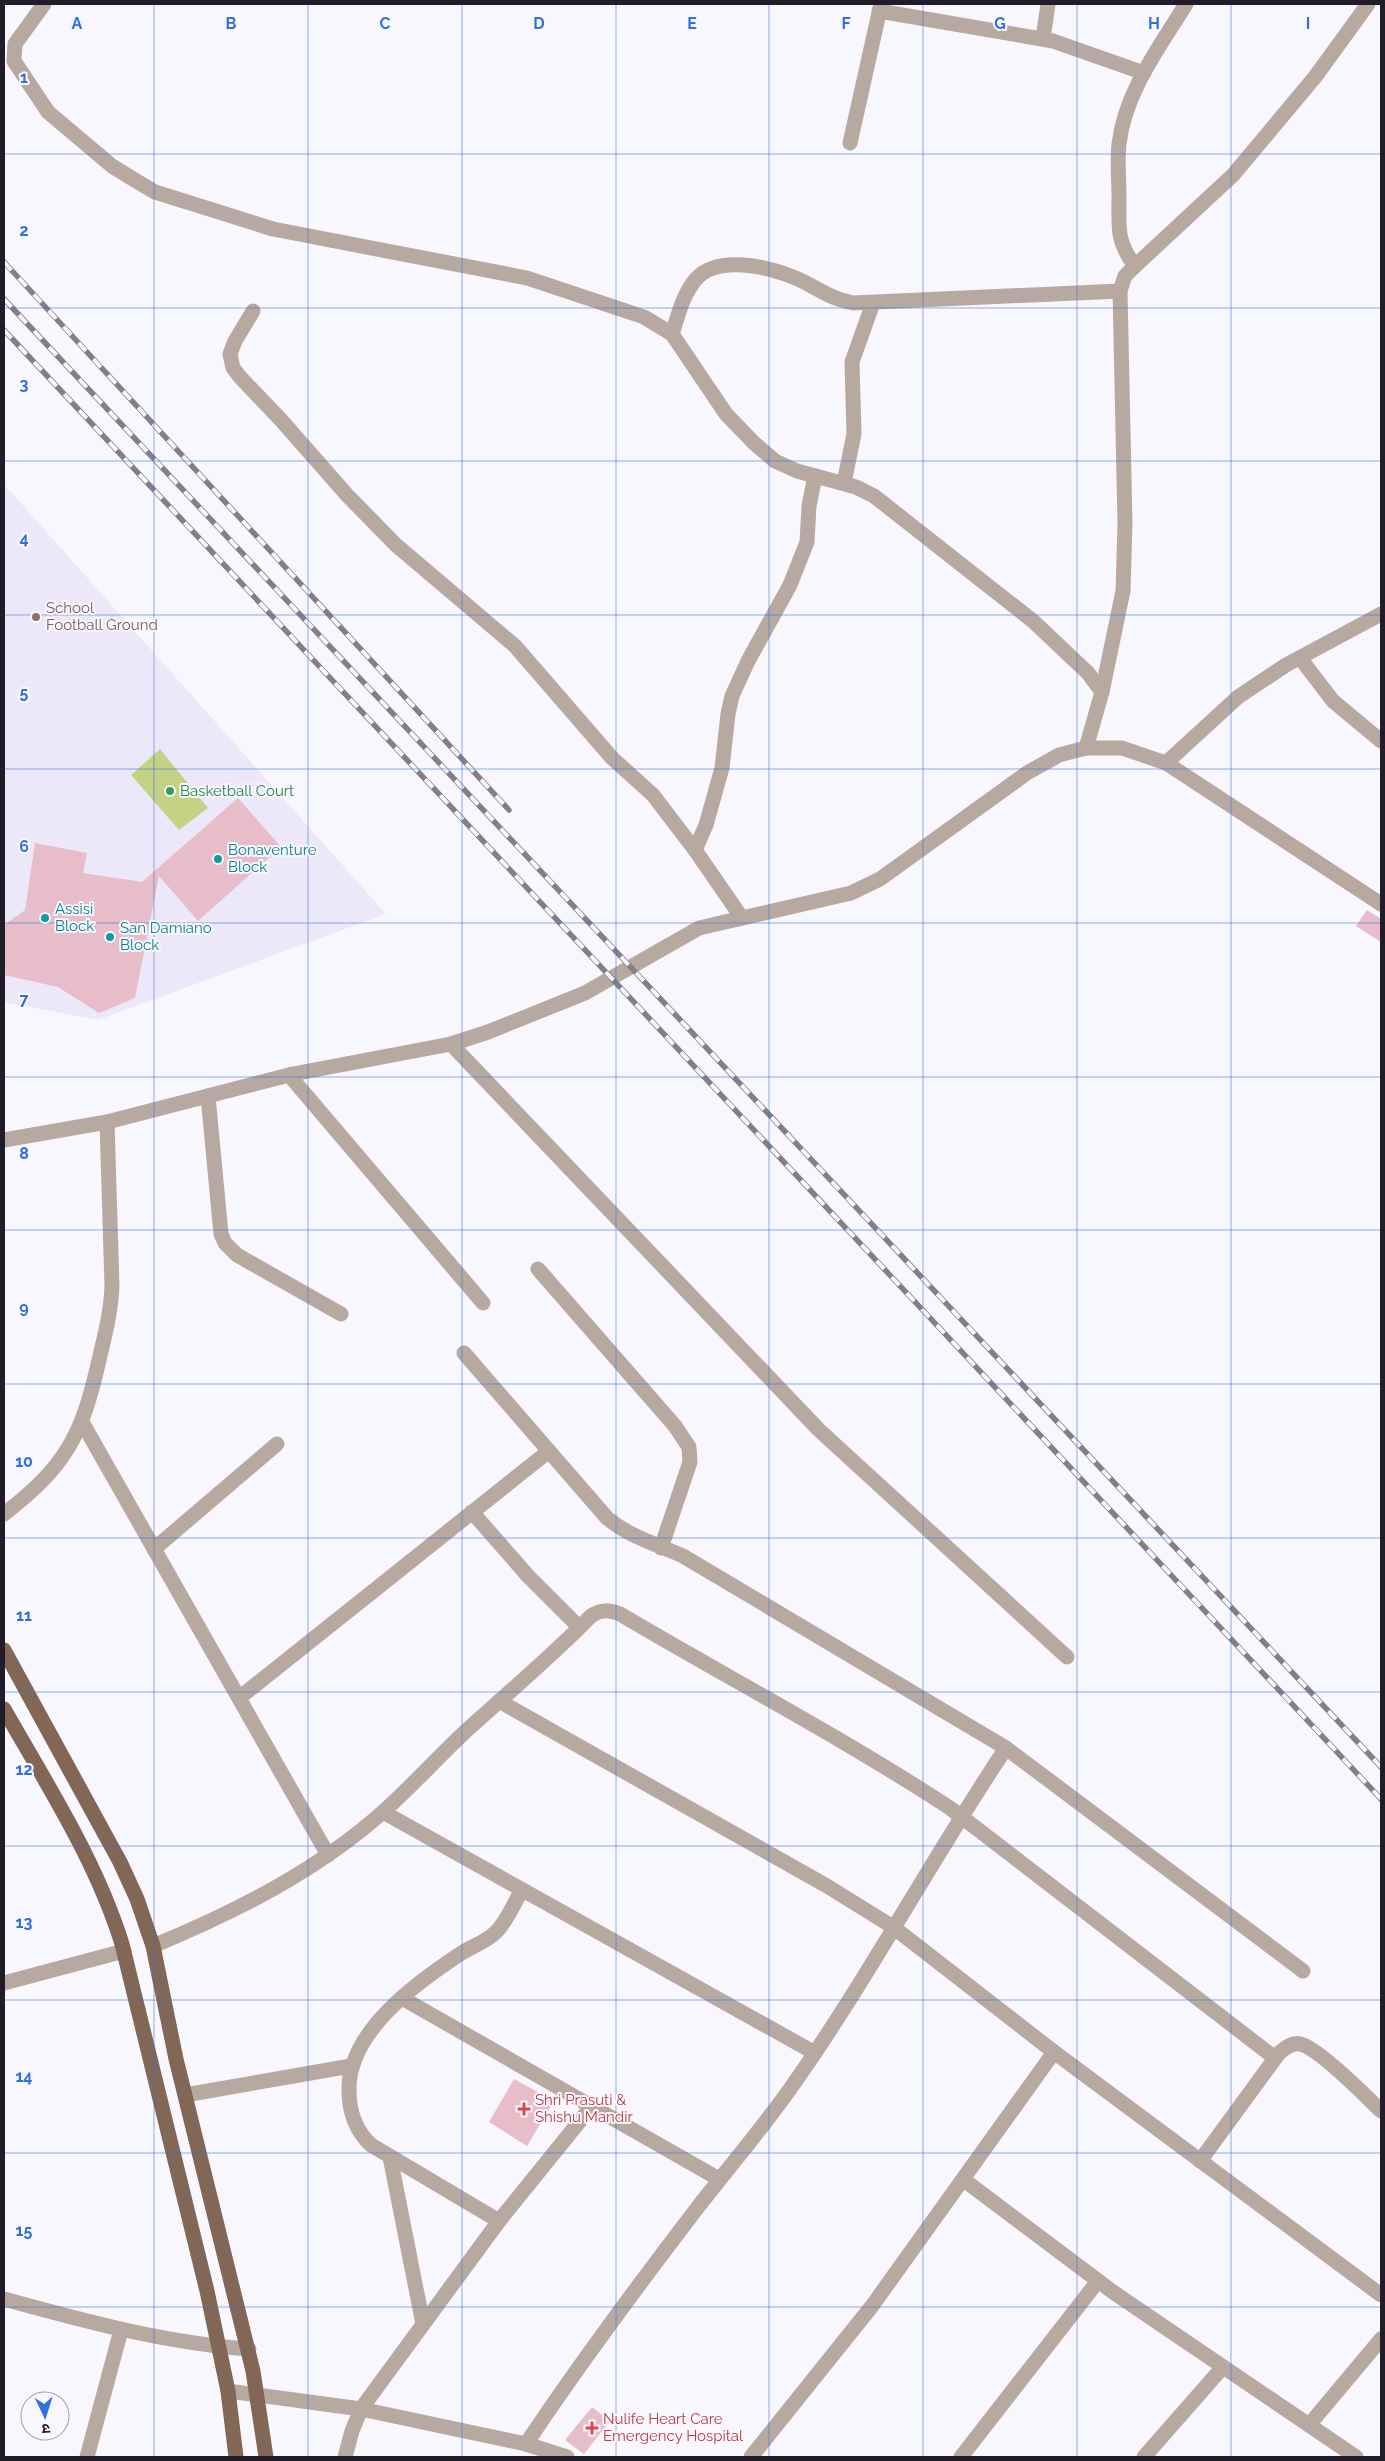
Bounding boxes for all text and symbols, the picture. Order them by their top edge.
text: A [72,14,83,33]
text: B [226,14,237,33]
text: C [380,14,391,33]
text: D [533,14,545,33]
text: E [687,14,697,33]
text: F [841,14,851,33]
text: G [994,14,1006,33]
text: H [1148,14,1160,33]
text: I [1306,14,1310,33]
text: 1 [20,68,28,87]
text: 2 [19,221,29,240]
text: 3 [20,375,29,394]
text: 4 [19,529,29,548]
place label: School Football Ground [46,599,158,634]
marker: School Football Ground [30,611,42,623]
text: 5 [20,683,29,702]
place label: Basketball Court [180,782,294,800]
marker: Basketball Court [164,785,176,797]
text: 6 [19,837,29,856]
place label: Bonaventure Block [228,841,317,876]
marker: Bonaventure Block [212,853,224,865]
place label: Assisi Block [55,900,94,935]
marker: Assisi Block [39,912,51,924]
place label: San Damiano Block [120,919,212,954]
marker: San Damiano Block [104,931,116,943]
text: 7 [20,990,29,1009]
text: 8 [19,1144,29,1163]
text: 9 [19,1298,29,1317]
text: 10 [15,1452,33,1471]
text: 11 [16,1606,32,1625]
text: 12 [16,1760,32,1779]
text: 13 [16,1913,32,1932]
text: 14 [15,2067,33,2086]
place label: Shri Prasuti & Shishu Mandir [535,2091,633,2126]
marker: Shri Prasuti & Shishu Mandir [517,2102,531,2116]
text: 15 [16,2221,33,2240]
north arrow [20,2391,70,2441]
place label: Nulife Heart Care Emergency Hospital [603,2410,744,2445]
text: उ [40,2421,51,2437]
marker: Nulife Heart Care Emergency Hospital [585,2421,599,2435]

